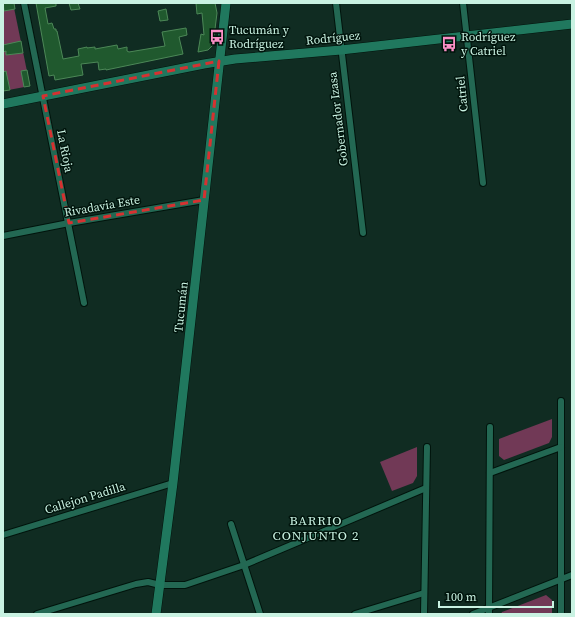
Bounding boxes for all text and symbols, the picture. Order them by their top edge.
place label: Tucumán y Rodríguez [229,22,290,52]
street label: Rodríguez [305,27,361,49]
bus stop icon: Tucumán y Rodríguez [208,28,226,46]
place label: Rodríguez y Catriel [461,29,516,59]
bus stop icon: Rodríguez y Catriel [440,35,458,53]
street label: Gobernador Izasa [324,70,352,167]
street label: Catriel [452,75,472,113]
street label: La Rioja [53,128,77,175]
street label: Rivadavia Este [63,191,141,221]
street label: Tucumán [170,281,192,333]
street label: Callejon Padilla [43,478,128,518]
district label: BARRIO CONJUNTO 2 [273,512,359,544]
scale bar [439,583,553,609]
text: 100 m [445,589,477,605]

